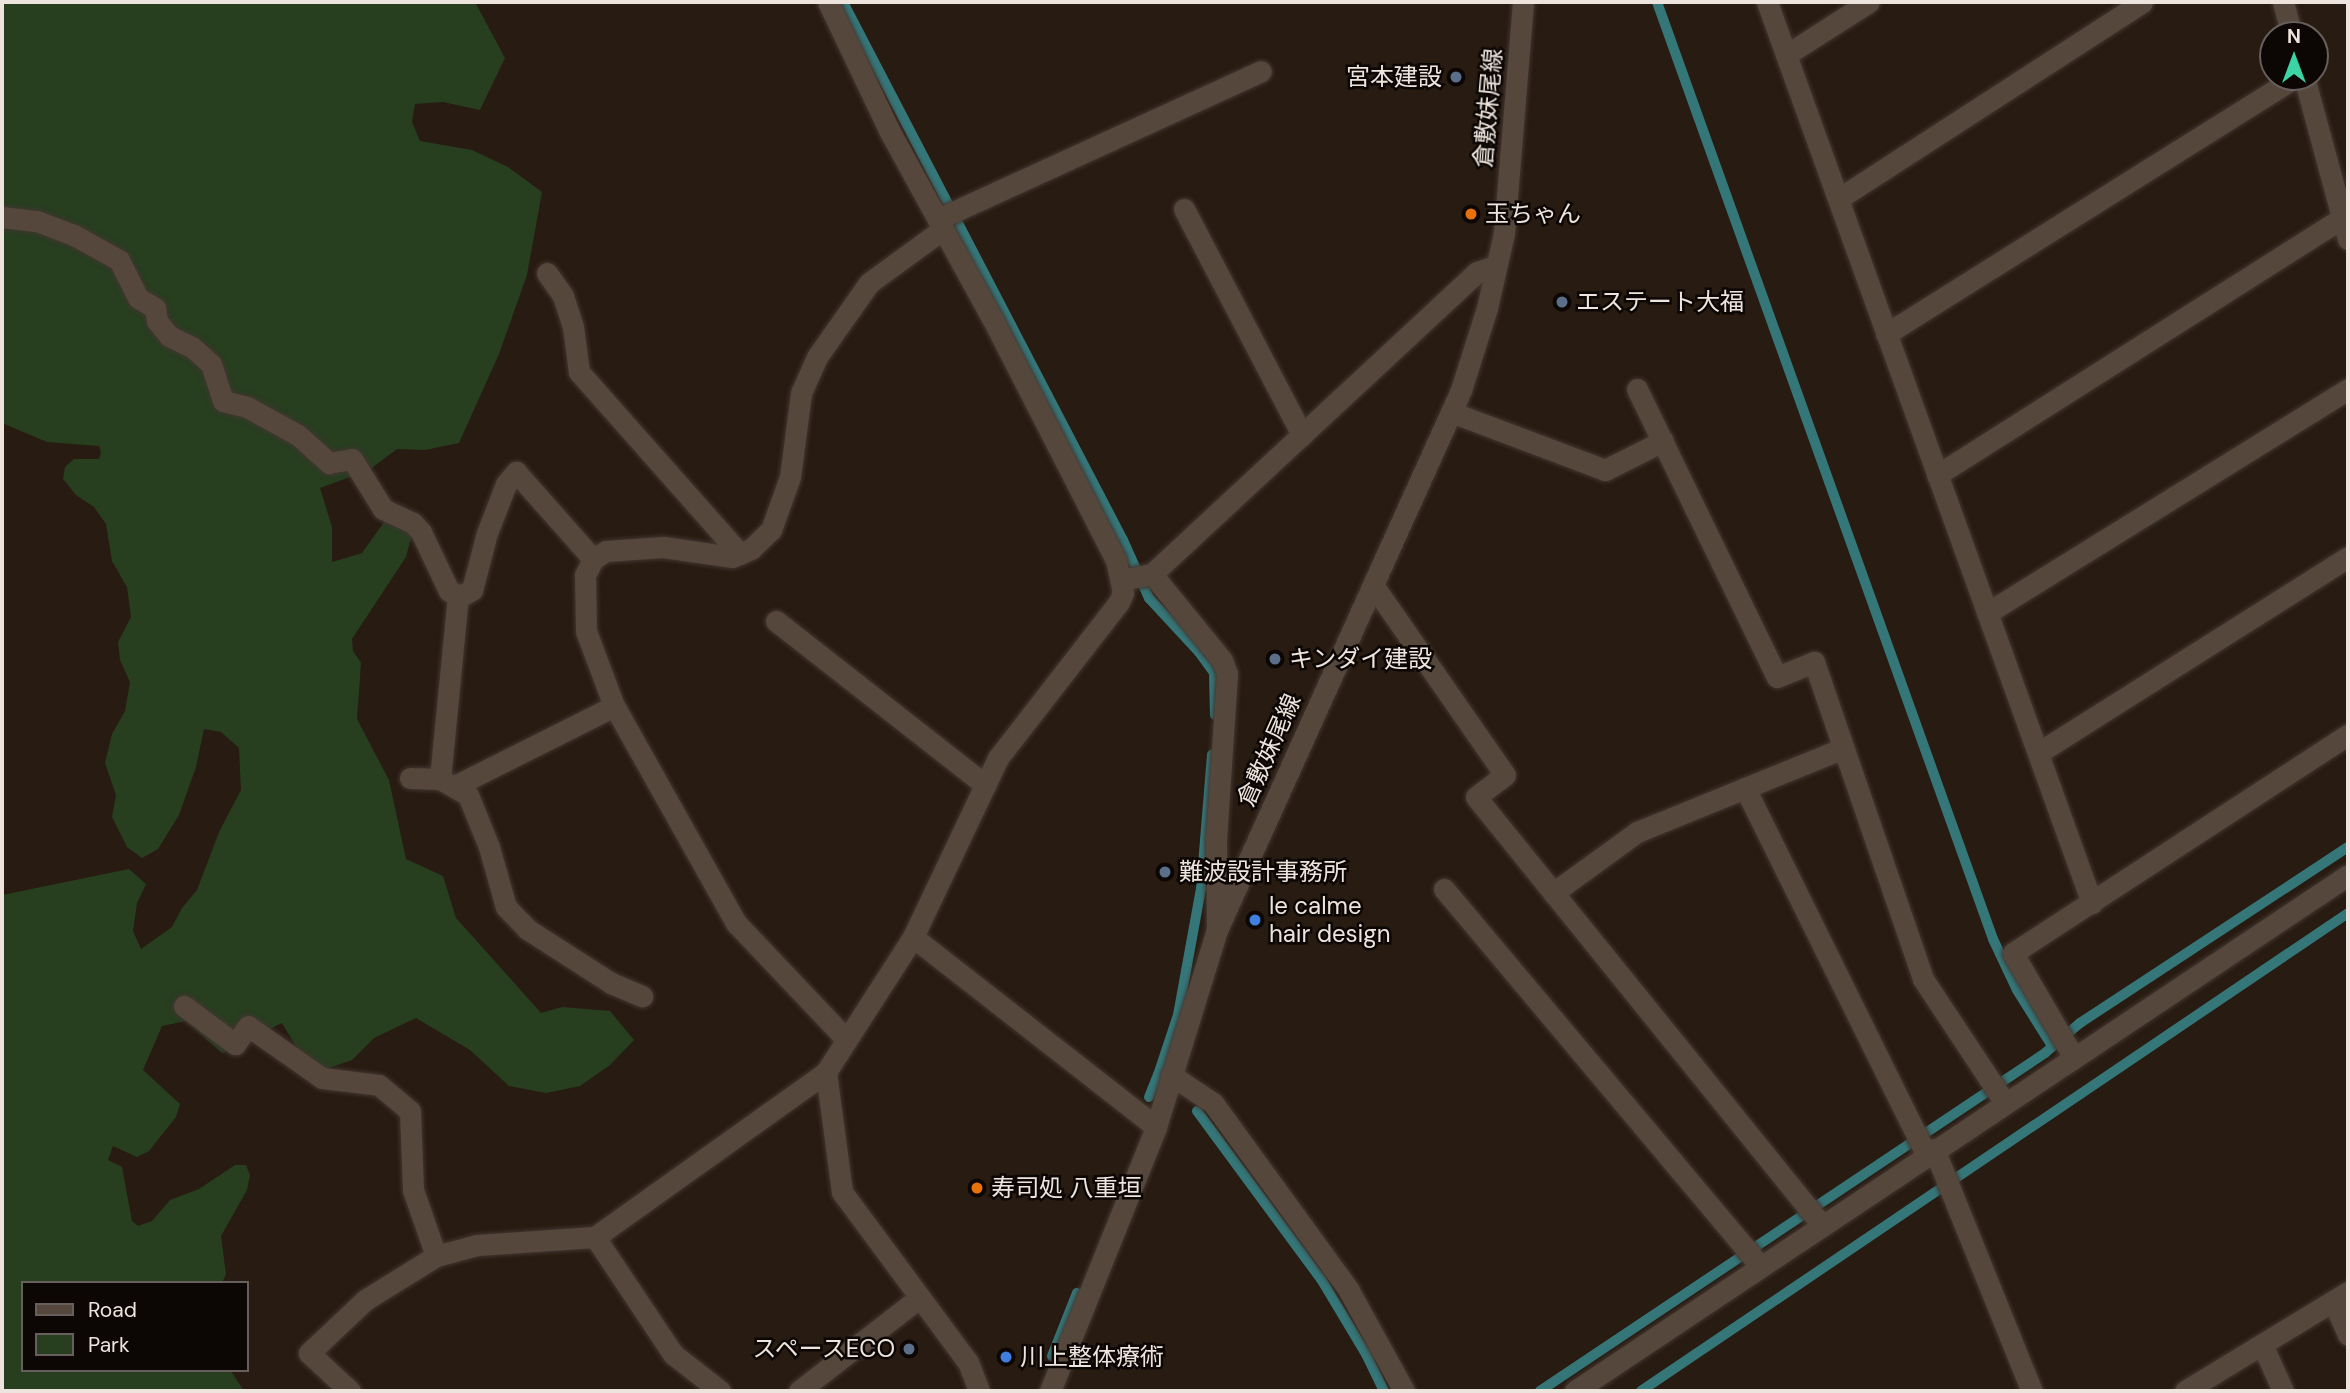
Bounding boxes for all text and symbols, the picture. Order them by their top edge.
north arrow [2259,21,2329,91]
text: N [2287,24,2301,49]
street label: 倉敷妹尾線 [1468,47,1508,169]
place label: 宮本建設 [1346,63,1442,91]
marker: 宮本建設 [1448,69,1464,85]
place label: 玉ちゃん [1485,200,1581,228]
marker: 玉ちゃん [1463,206,1479,222]
place label: エステート大福 [1576,288,1744,316]
marker: エステート大福 [1554,294,1570,310]
place label: キンダイ建設 [1289,645,1433,673]
marker: キンダイ建設 [1267,651,1283,667]
street label: 倉敷妹尾線 [1231,689,1307,811]
place label: 難波設計事務所 [1179,858,1347,886]
marker: 難波設計事務所 [1157,864,1173,880]
place label: le calme hair design [1269,892,1391,948]
marker: le calme hair design [1247,912,1263,928]
place label: 寿司処 八重垣 [991,1174,1141,1202]
marker: 寿司処 八重垣 [969,1180,985,1196]
legend [21,1281,248,1372]
text: Road [88,1296,137,1324]
text: Park [88,1331,129,1359]
place label: スペースECO [750,1335,895,1363]
marker: スペースECO [901,1341,917,1357]
place label: 川上整体療術 [1020,1343,1164,1371]
marker: 川上整体療術 [998,1349,1014,1365]

